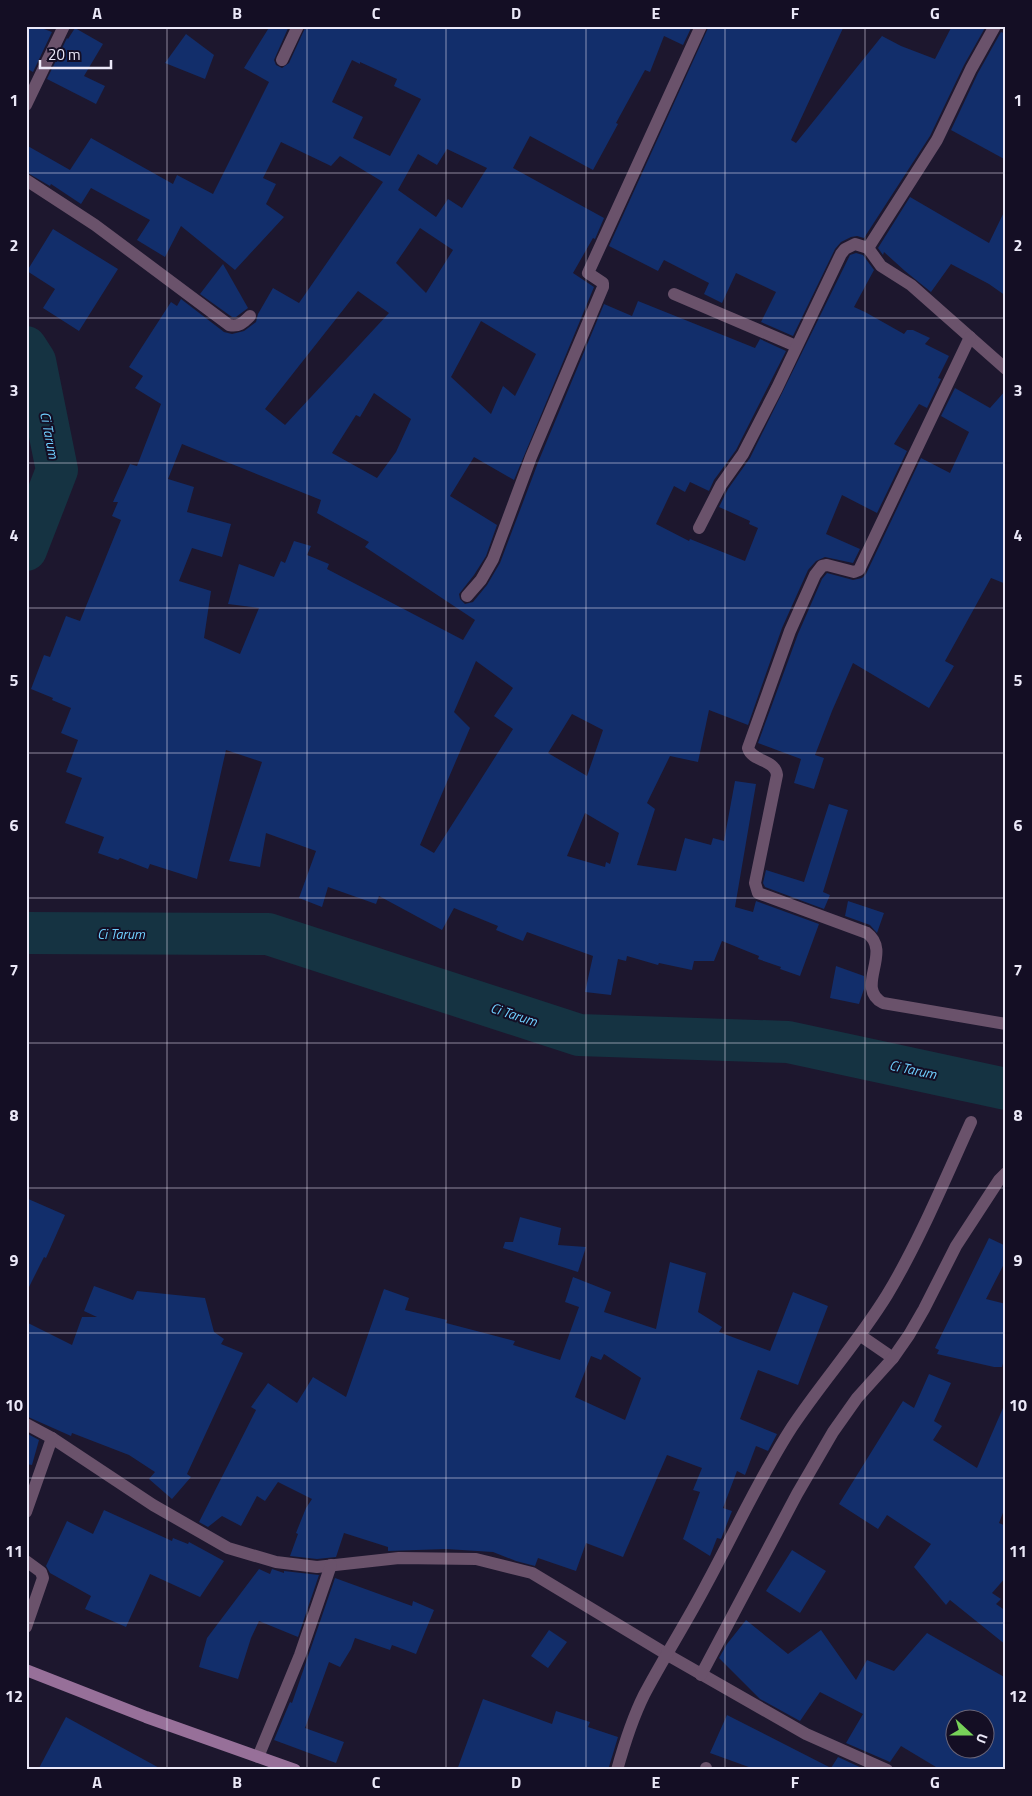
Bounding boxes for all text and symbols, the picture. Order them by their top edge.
text: A [92,1,102,25]
text: B [232,1,242,25]
text: C [372,1,381,25]
text: D [511,1,521,25]
text: E [652,1,661,25]
text: F [791,1,800,25]
text: G [930,1,940,25]
scale bar [40,38,111,70]
text: 20 m [48,43,81,66]
text: 1 [10,88,18,112]
text: 1 [1014,88,1022,112]
text: 2 [10,233,18,257]
text: 2 [1014,233,1022,257]
text: 3 [10,378,18,402]
text: 3 [1014,378,1022,402]
water label: Ci Tarum [35,410,65,462]
text: 4 [10,523,19,547]
text: 4 [1014,523,1023,547]
text: 5 [10,668,19,692]
text: 5 [1014,668,1023,692]
text: 6 [10,813,19,837]
text: 6 [1014,813,1023,837]
water label: Ci Tarum [97,923,146,944]
text: 7 [10,958,18,982]
text: 7 [1014,958,1022,982]
water label: Ci Tarum [488,997,541,1032]
water label: Ci Tarum [887,1054,940,1084]
text: 8 [10,1103,19,1127]
text: 8 [1014,1103,1023,1127]
text: 9 [10,1248,19,1272]
text: 9 [1014,1248,1023,1272]
text: 10 [5,1393,23,1417]
text: 10 [1009,1393,1027,1417]
text: 11 [5,1539,23,1563]
text: 11 [1009,1539,1027,1563]
text: 12 [5,1684,23,1708]
text: 12 [1009,1684,1027,1708]
north arrow [944,1708,994,1758]
text: U [971,1731,994,1747]
text: A [92,1770,102,1794]
text: B [232,1770,242,1794]
text: C [372,1770,381,1794]
text: D [511,1770,521,1794]
text: E [652,1770,661,1794]
text: F [791,1770,800,1794]
text: G [930,1770,940,1794]

